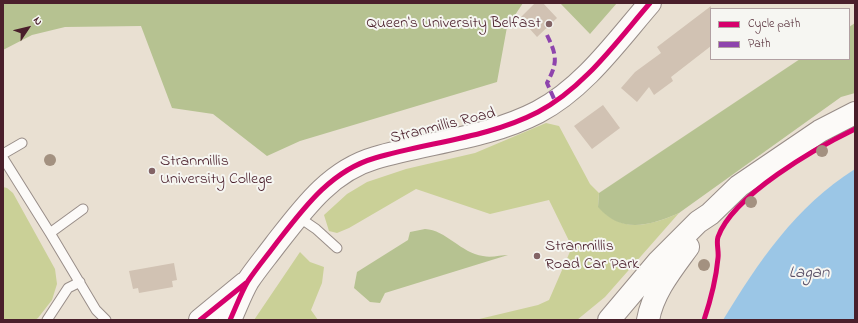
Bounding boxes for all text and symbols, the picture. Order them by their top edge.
north arrow [8,8,48,48]
legend [710,8,850,60]
text: N [29,13,47,29]
place label: Queen's University Belfast [366,14,541,34]
text: Cycle path [748,15,800,33]
marker: Queen's University Belfast [544,19,554,29]
text: Path [748,35,770,53]
street label: Stranmillis Road [388,105,498,149]
place label: Stranmillis University College [160,152,272,190]
marker: Stranmillis University College [147,166,157,176]
place label: Stranmillis Road Car Park [545,237,639,275]
marker: Stranmillis Road Car Park [532,251,542,261]
water label: Lagan [789,264,829,284]

